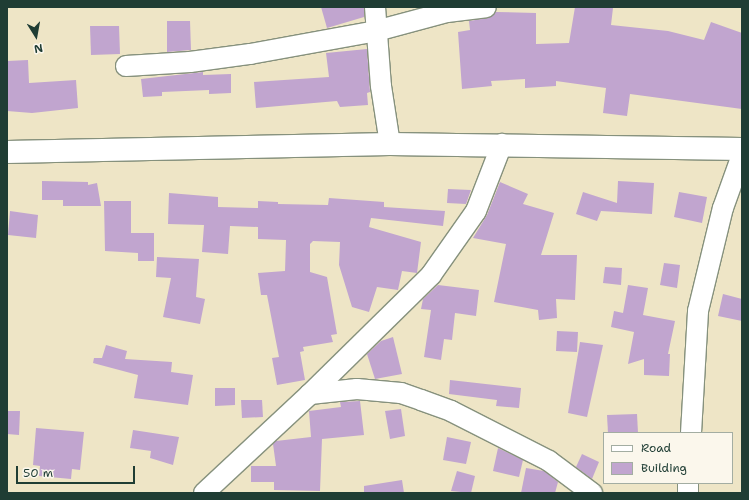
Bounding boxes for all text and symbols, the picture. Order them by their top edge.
north arrow [16,16,56,56]
text: N [33,40,44,56]
legend [603,432,733,484]
text: Road [641,440,671,456]
scale bar [18,458,137,484]
text: Building [641,460,687,476]
text: 50 m [23,465,53,481]

